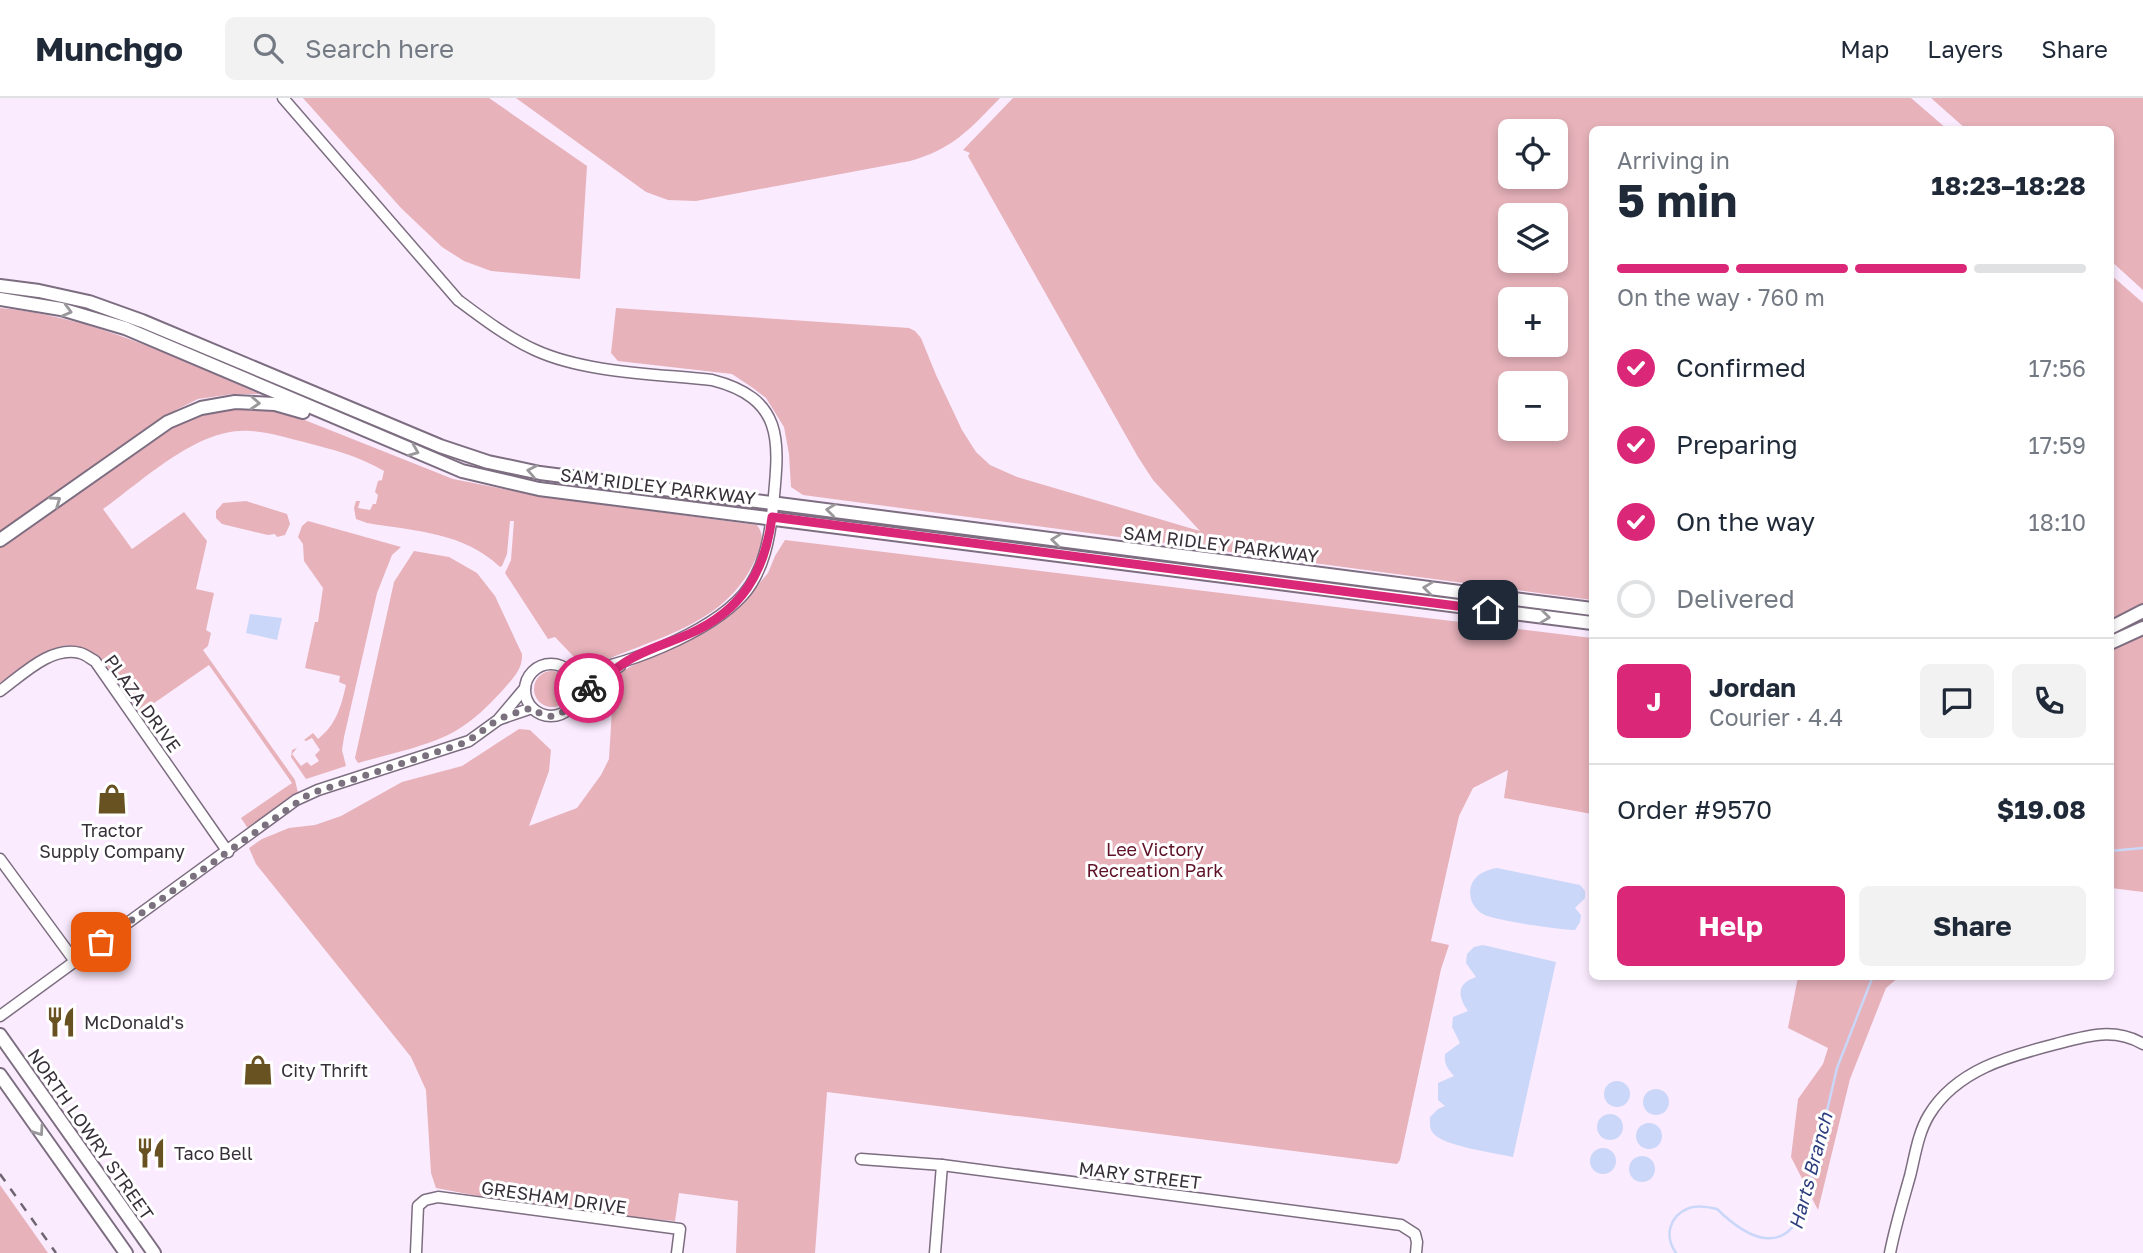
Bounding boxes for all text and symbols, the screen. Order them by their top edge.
search box [225,17,715,80]
text: Munchgo [35,29,183,68]
icon: search [249,29,287,67]
text: Search here [305,33,454,64]
text: Map [1840,34,1889,63]
text: Layers [1927,34,2003,63]
text: Share [2041,34,2108,63]
map controls [1498,119,1568,441]
button: locate [1498,119,1568,189]
text: Arriving in [1617,146,1730,174]
text: 18:23–18:28 [1931,170,2086,201]
text: 5 min [1617,172,1737,227]
button: layers [1498,203,1568,273]
text: On the way · 760 m [1617,283,1825,311]
button: + [1498,287,1568,357]
one-way arrow [61,303,73,317]
icon: check [1617,349,1655,387]
text: Confirmed [1676,352,1806,383]
text: 17:56 [2029,354,2086,382]
button: − [1498,371,1568,441]
one-way arrow [250,395,261,410]
icon: check [1617,426,1655,464]
text: Preparing [1676,429,1798,460]
text: 17:59 [2029,431,2086,459]
one-way arrow [407,442,419,456]
street label: SAM RIDLEY PARKWAY [559,463,757,509]
one-way arrow [526,465,538,480]
one-way arrow [48,497,61,509]
one-way arrow [825,503,836,518]
icon: check [1617,503,1655,541]
text: On the way [1676,506,1815,537]
text: 18:10 [2029,508,2086,536]
street label: SAM RIDLEY PARKWAY [1122,521,1320,567]
one-way arrow [1050,532,1062,547]
one-way arrow [1422,580,1433,595]
pin [1458,580,1518,640]
text: Delivered [1676,583,1795,614]
icon: home [1469,591,1507,629]
one-way arrow [1539,609,1550,624]
street label: PLAZA DRIVE [100,650,186,756]
courier [554,653,624,723]
button: chat [1920,664,1994,738]
button: phone [2012,664,2086,738]
icon: bike [570,669,608,707]
text: Jordan [1709,672,1796,703]
text: J [1647,686,1661,717]
text: Courier · 4.4 [1709,703,1843,731]
shop icon: Tractor Supply Company [95,782,129,816]
text: Order #9570 [1617,794,1772,825]
text: $19.08 [1997,794,2086,825]
place label: Tractor Supply Company [39,819,185,862]
park label: Lee Victory Recreation Park [1087,838,1223,881]
button: Help [1617,886,1845,966]
button: Share [1859,886,2086,966]
pin [71,912,131,972]
icon: bag [82,923,120,961]
restaurant icon: McDonald's [44,1005,78,1039]
place label: McDonald's [84,1011,184,1033]
street label: NORTH LOWRY STREET [23,1044,159,1224]
shop icon: City Thrift [241,1053,275,1087]
place label: City Thrift [281,1059,368,1081]
water label: Harts Branch [1783,1109,1837,1232]
one-way arrow [31,1123,44,1136]
restaurant icon: Taco Bell [134,1136,168,1170]
place label: Taco Bell [174,1142,253,1164]
street label: MARY STREET [1077,1157,1203,1193]
street label: GRESHAM DRIVE [480,1176,628,1218]

